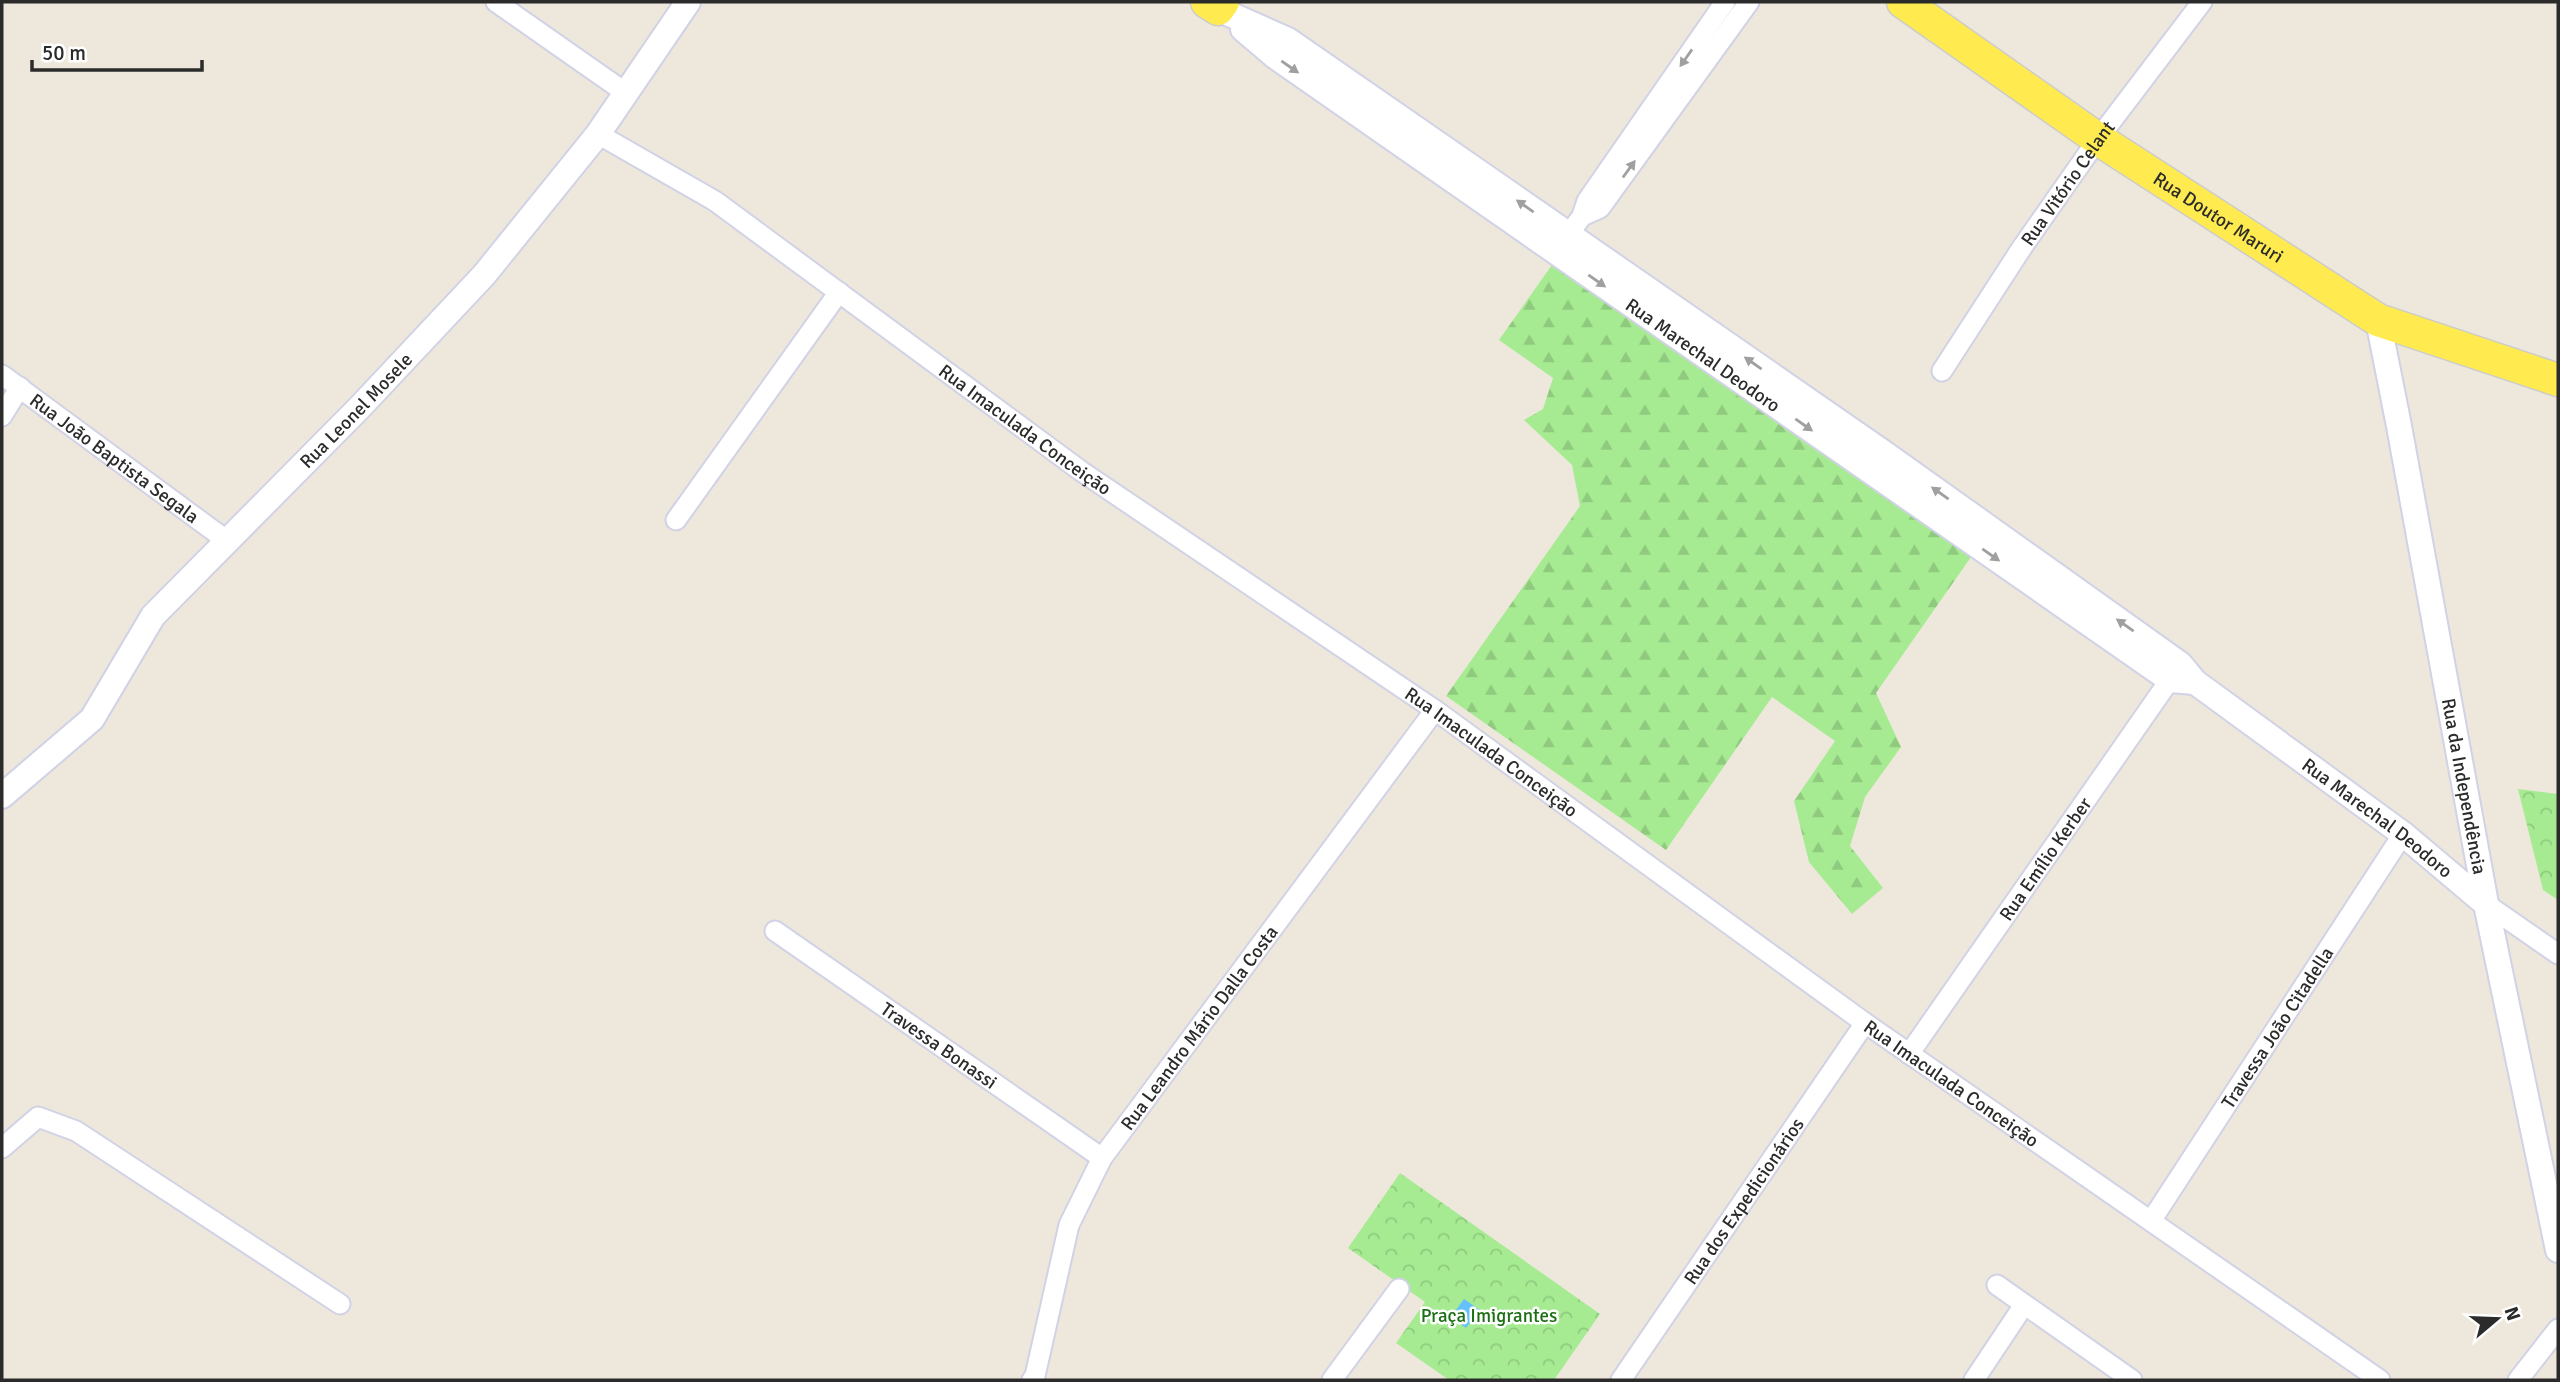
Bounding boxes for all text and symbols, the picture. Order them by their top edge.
scale bar [32,28,201,72]
text: 50 m [42,40,86,66]
one-way arrow [1679,49,1693,67]
one-way arrow [1281,60,1299,74]
street label: Rua Vitório Celant [2016,116,2121,251]
one-way arrow [1621,160,1635,178]
street label: Rua Doutor Maruri [2149,167,2288,269]
one-way arrow [1516,199,1534,213]
one-way arrow [1588,274,1606,288]
street label: Rua Marechal Deodoro [1621,293,1785,418]
street label: Rua Leonel Mosele [295,348,418,474]
one-way arrow [1744,356,1762,370]
street label: Rua Imaculada Conceição [934,359,1116,501]
street label: Rua João Baptista Segala [25,389,203,529]
one-way arrow [1795,418,1813,432]
one-way arrow [1931,486,1949,500]
one-way arrow [1982,548,2000,562]
one-way arrow [2116,618,2134,632]
street label: Rua Imaculada Conceição [1400,682,1582,823]
street label: Rua da Independência [2436,696,2491,876]
street label: Rua Marechal Deodoro [2297,753,2457,884]
street label: Rua Emílio Kerber [1995,793,2097,926]
street label: Rua Leandro Mário Dalla Costa [1116,921,1284,1135]
street label: Travessa João Citadella [2217,943,2339,1113]
street label: Travessa Bonassi [876,997,1002,1095]
street label: Rua Imaculada Conceição [1859,1015,2043,1153]
street label: Rua dos Expedicionários [1679,1113,1810,1289]
north arrow [2462,1284,2532,1354]
park label: Praça Imigrantes [1421,1304,1557,1328]
text: N [2499,1304,2526,1324]

